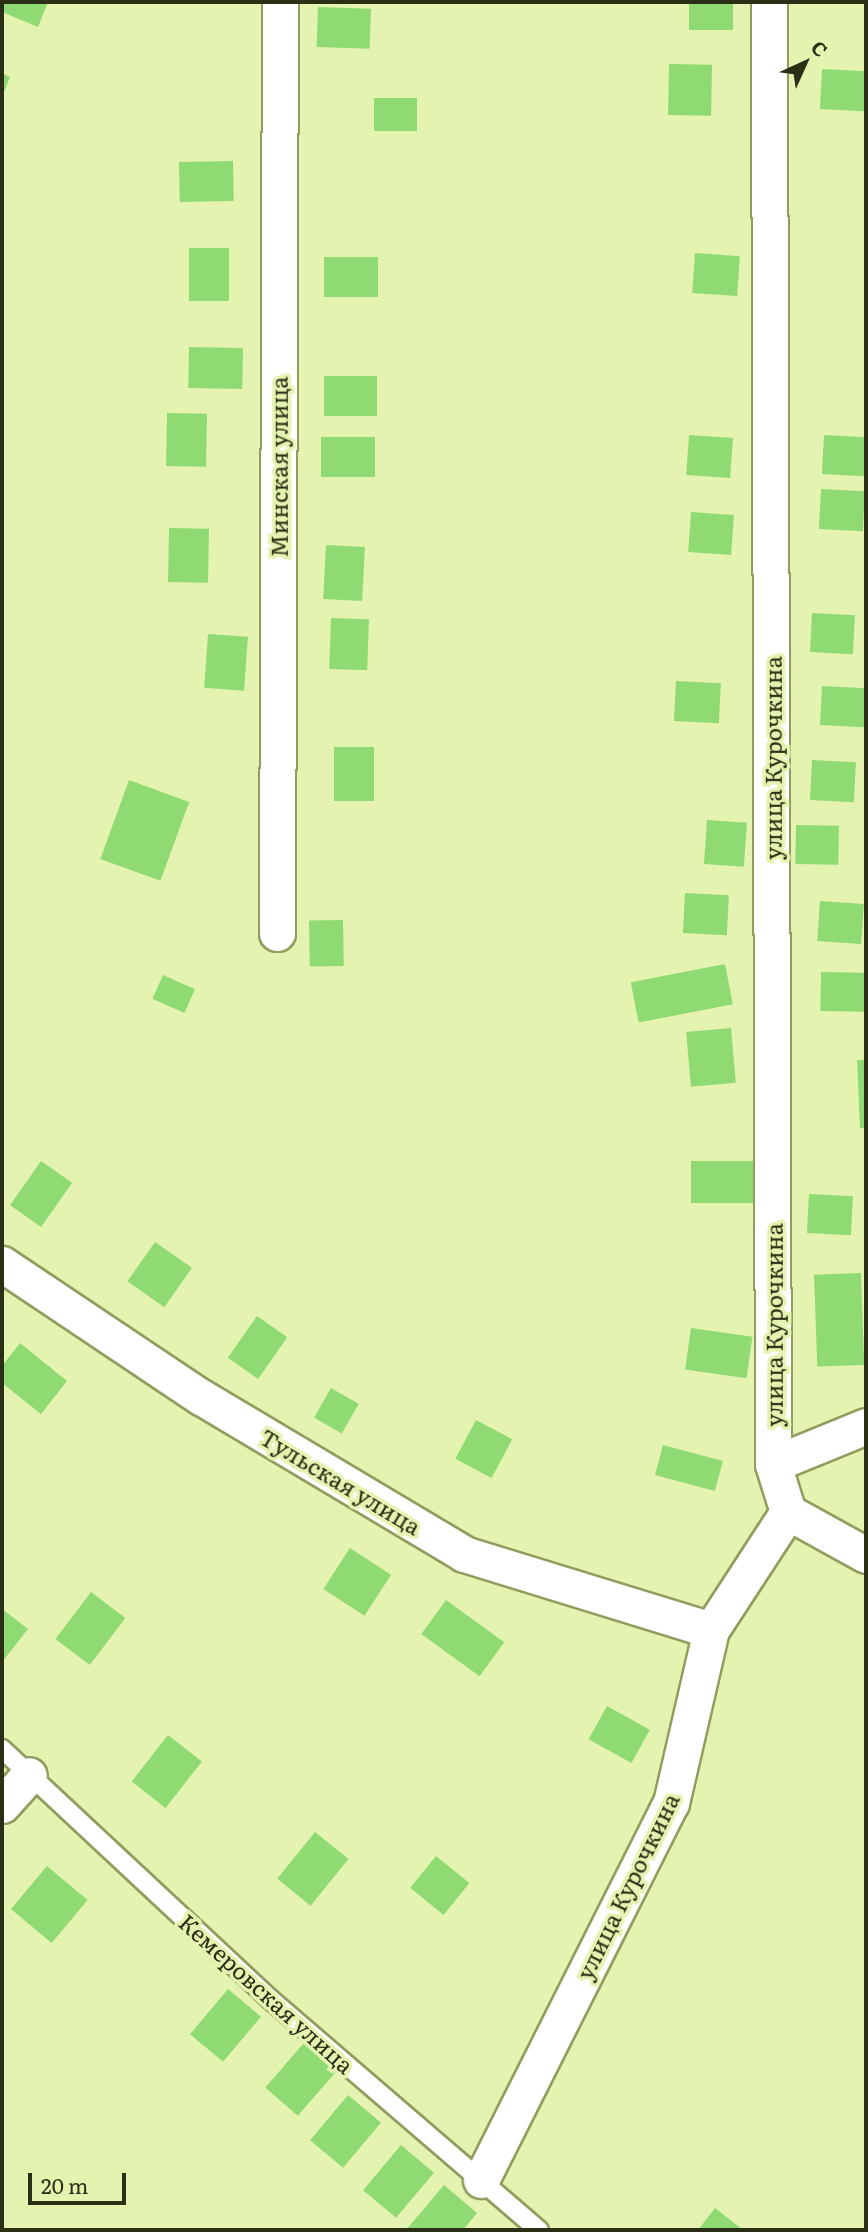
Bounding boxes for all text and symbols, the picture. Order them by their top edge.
north arrow [770,28,840,98]
text: С [805,33,835,63]
street label: Минская улица [264,376,292,558]
street label: улица Курочкина [758,656,786,860]
street label: улица Курочкина [759,1223,787,1427]
street label: Тульская улица [256,1422,426,1540]
street label: улица Курочкина [570,1788,684,1984]
street label: Кемеровская улица [174,1907,360,2079]
scale bar [32,2158,130,2202]
text: 20 m [41,2169,88,2200]

